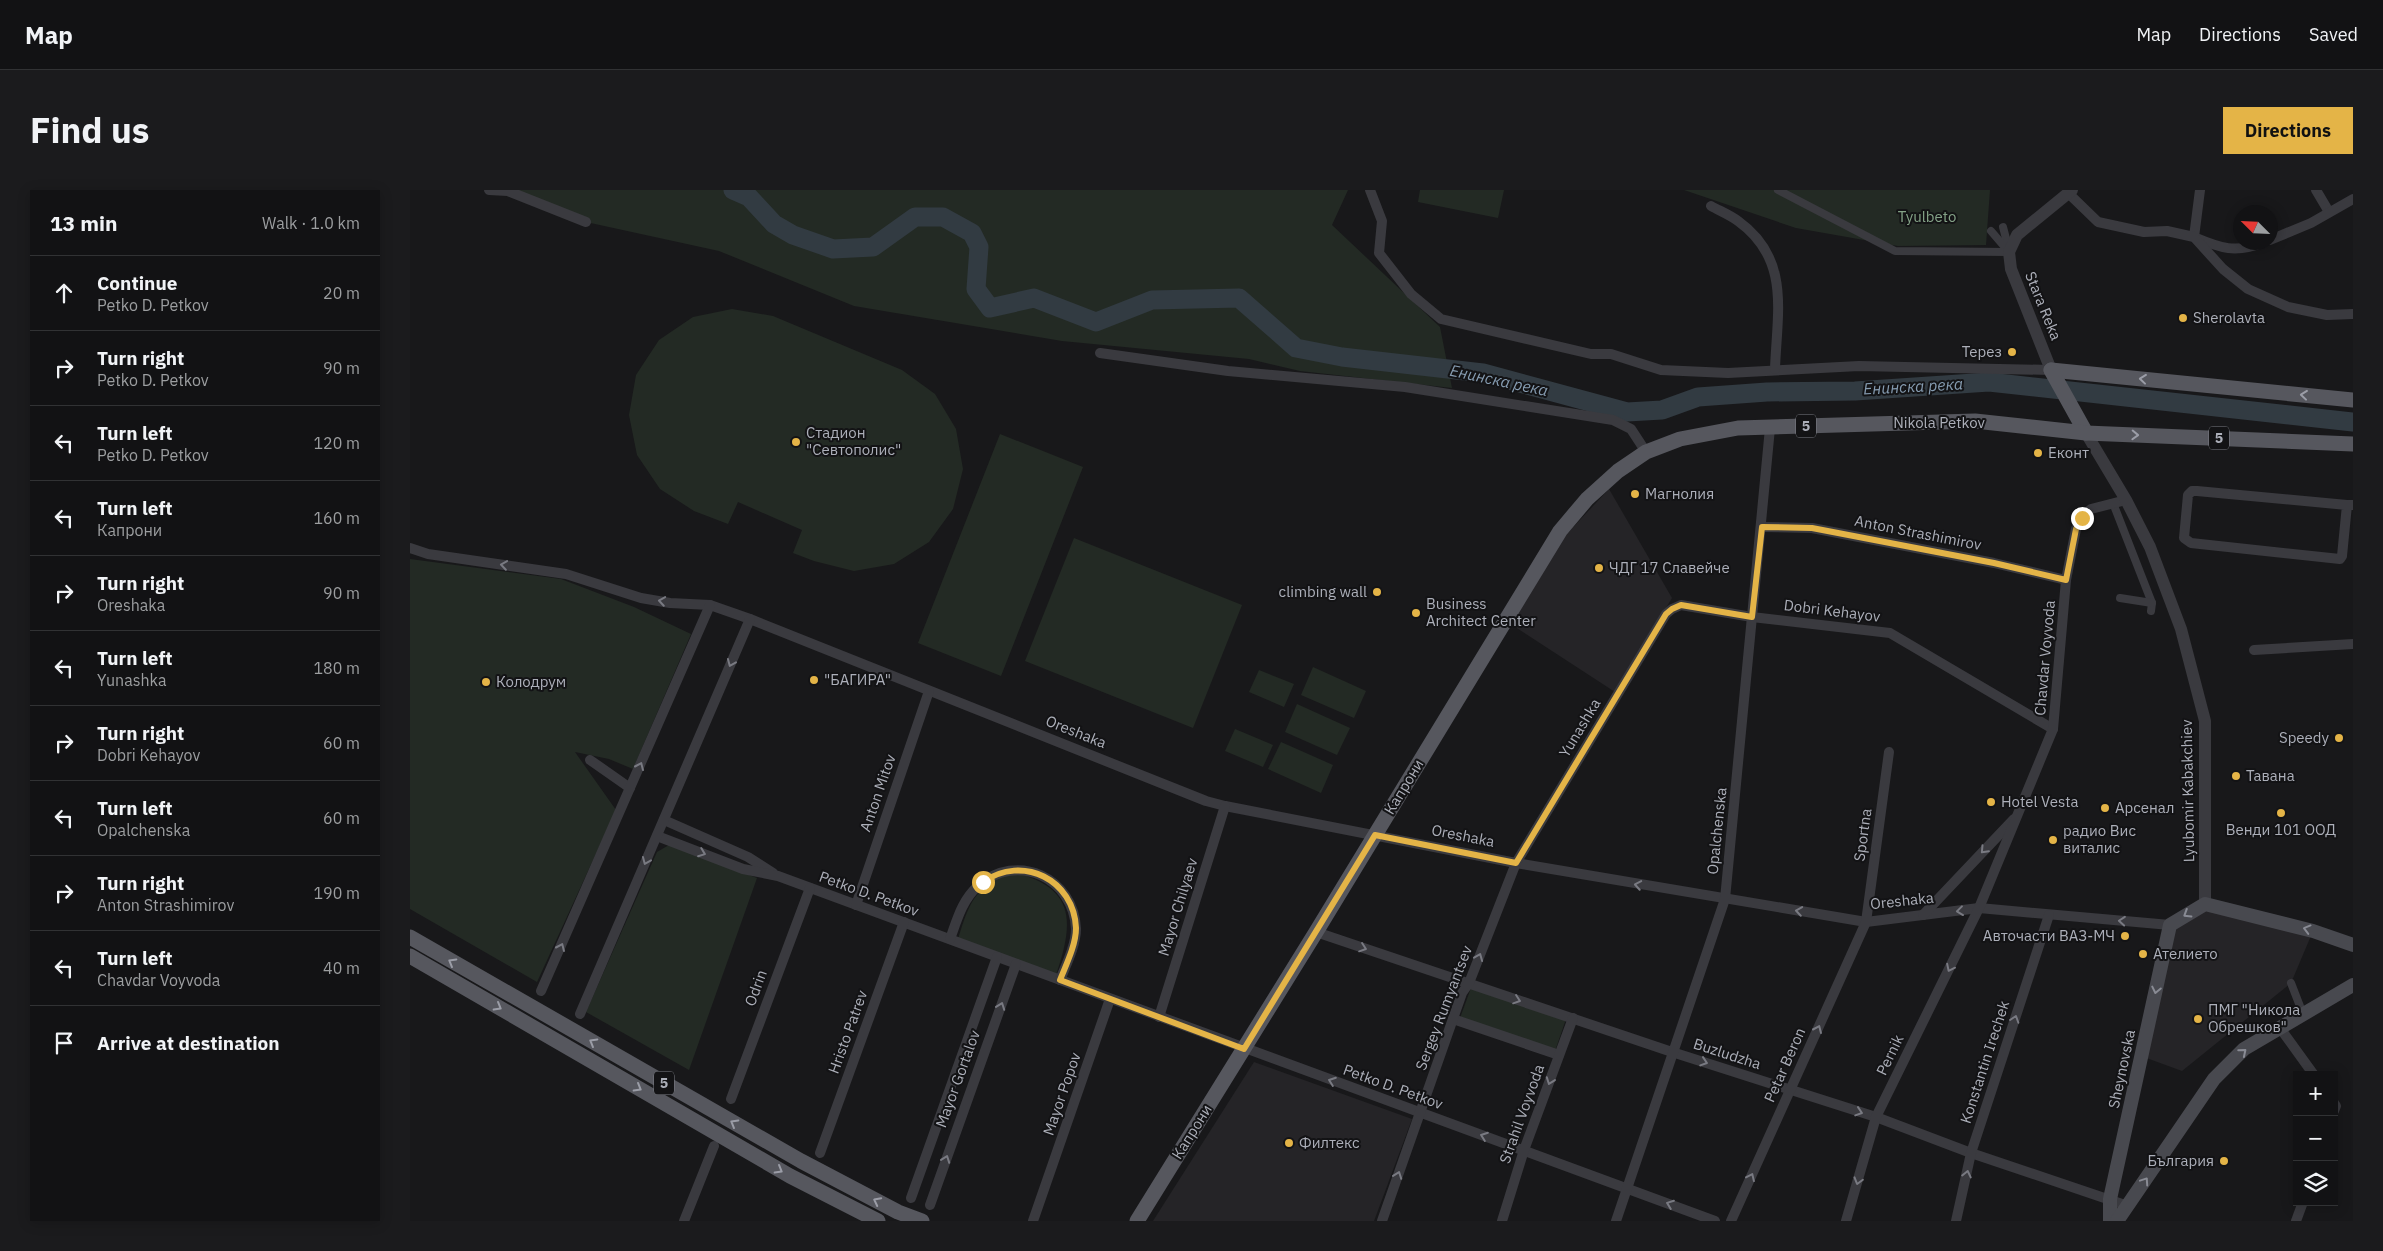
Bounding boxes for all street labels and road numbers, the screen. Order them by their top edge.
street label: Stara Reka [2021,269,2066,343]
street label: Nikola Petkov [1893,413,1985,432]
road number: 5 [1796,415,1816,438]
road number: 5 [2209,427,2229,450]
street label: Anton Strashimirov [1853,511,1984,554]
street label: Dobri Kehayov [1783,595,1882,626]
street label: Chavdar Voyvoda [2030,600,2059,716]
street label: Yunashka [1555,695,1604,761]
street label: Oreshaka [1043,711,1109,752]
street label: Lyubomir Kabakchiev [2177,719,2198,863]
street label: Anton Mitov [855,751,900,834]
street label: Капрони [1380,756,1427,818]
street label: Opalchenska [1702,786,1731,875]
street label: Sportna [1849,807,1876,863]
street label: Oreshaka [1430,820,1496,851]
street label: Mayor Chilyaev [1154,855,1202,958]
street label: Petko D. Petkov [817,867,922,921]
street label: Oreshaka [1869,888,1935,913]
street label: Sergey Rumyantsev [1411,942,1476,1073]
street label: Odrin [740,967,771,1009]
street label: Hristo Patrev [824,987,872,1076]
street label: Konstantin Irechek [1956,998,2013,1126]
street label: Petar Beron [1760,1025,1809,1105]
street label: Mayor Gortalov [931,1027,984,1130]
street label: Sheynovska [2104,1028,2139,1110]
street label: Pernik [1872,1031,1907,1078]
street label: Buzludzha [1691,1034,1763,1073]
street label: Mayor Popov [1038,1049,1085,1138]
street label: Petko D. Petkov [1341,1060,1446,1114]
street label: Strahil Voyvoda [1495,1062,1548,1166]
road number: 5 [654,1071,674,1094]
street label: Капрони [1167,1101,1216,1163]

